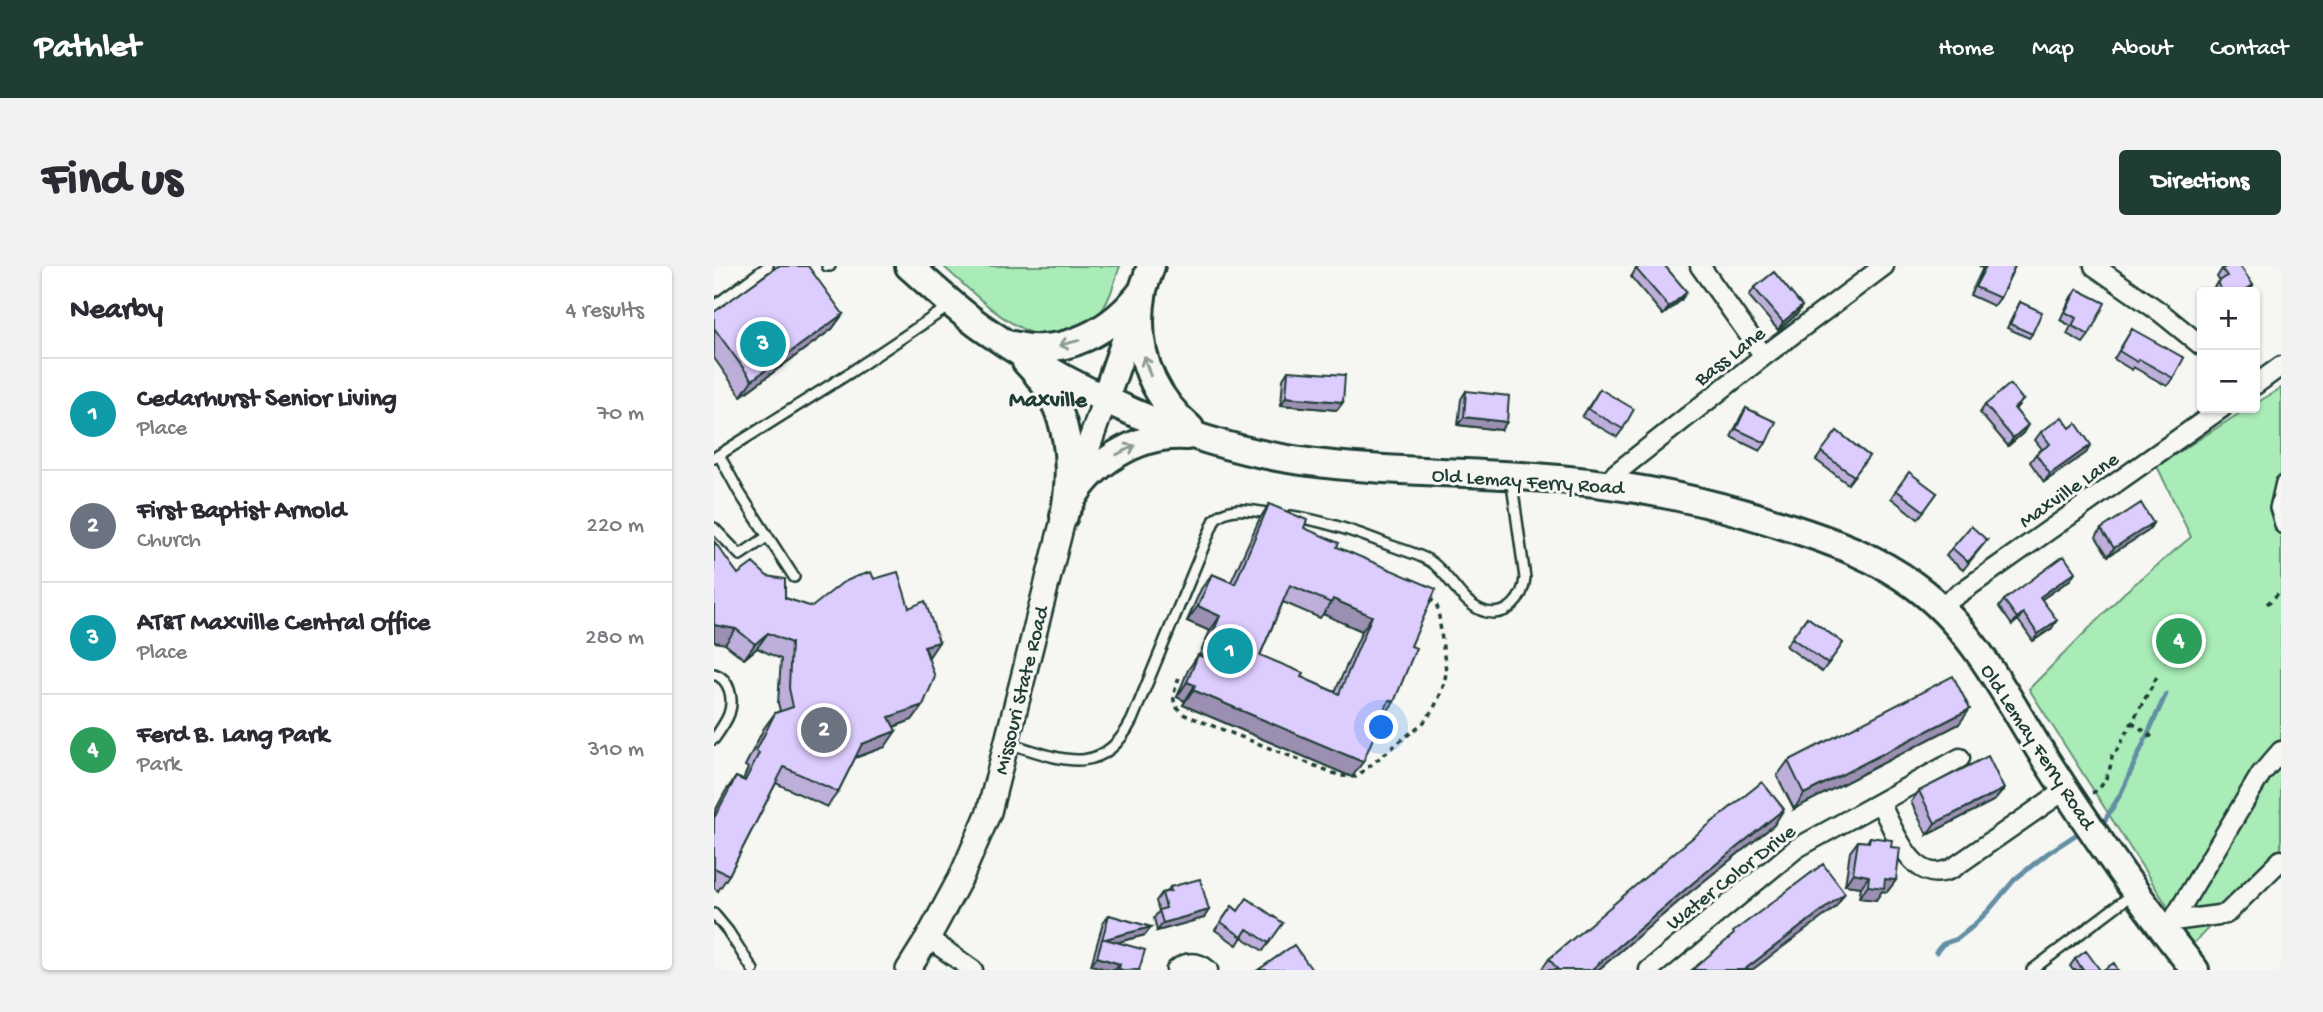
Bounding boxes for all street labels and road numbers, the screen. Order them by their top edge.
street label: Bass Lane [1690,322,1772,394]
street label: Maxville Lane [2015,448,2126,535]
street label: Old Lemay Ferry Road [1431,464,1626,503]
street label: Missouri State Road [990,602,1057,778]
street label: Old Lemay Ferry Road [1973,660,2100,837]
street label: Water Color Drive [1662,820,1803,937]

